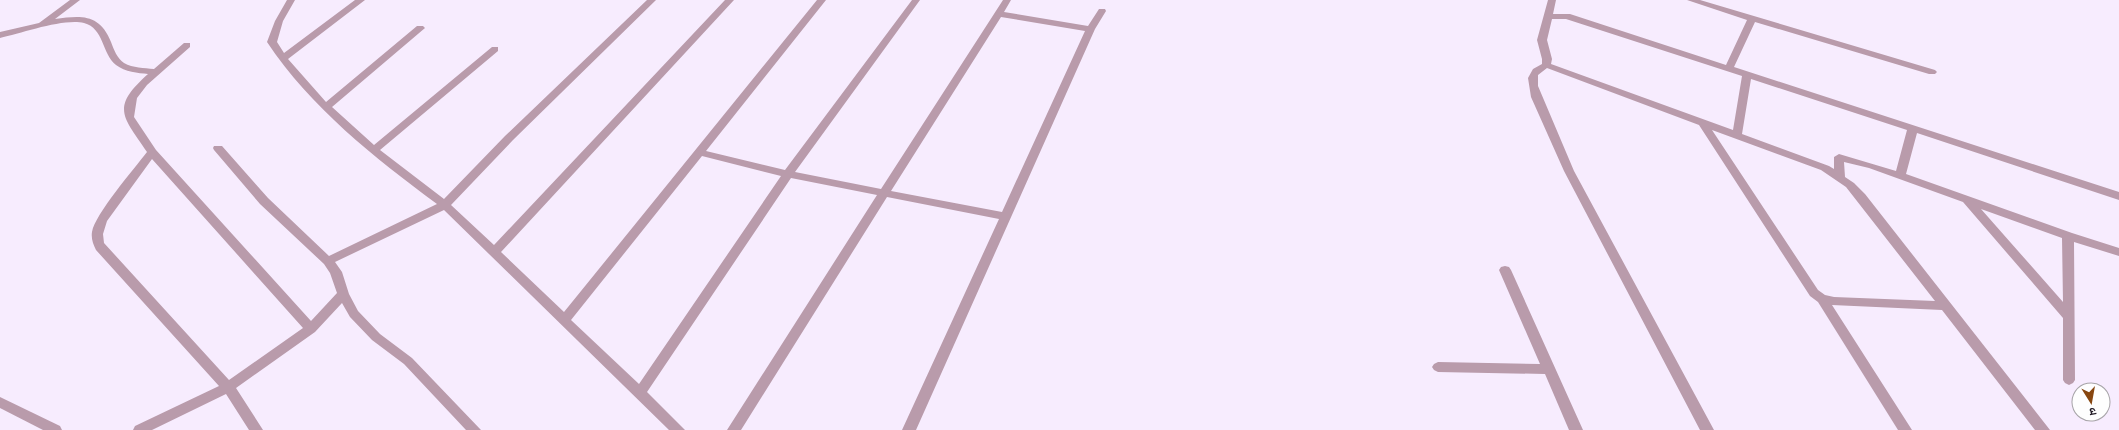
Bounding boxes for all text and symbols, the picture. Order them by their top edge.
north arrow [2071,382,2111,422]
text: उ [2088,404,2097,419]

